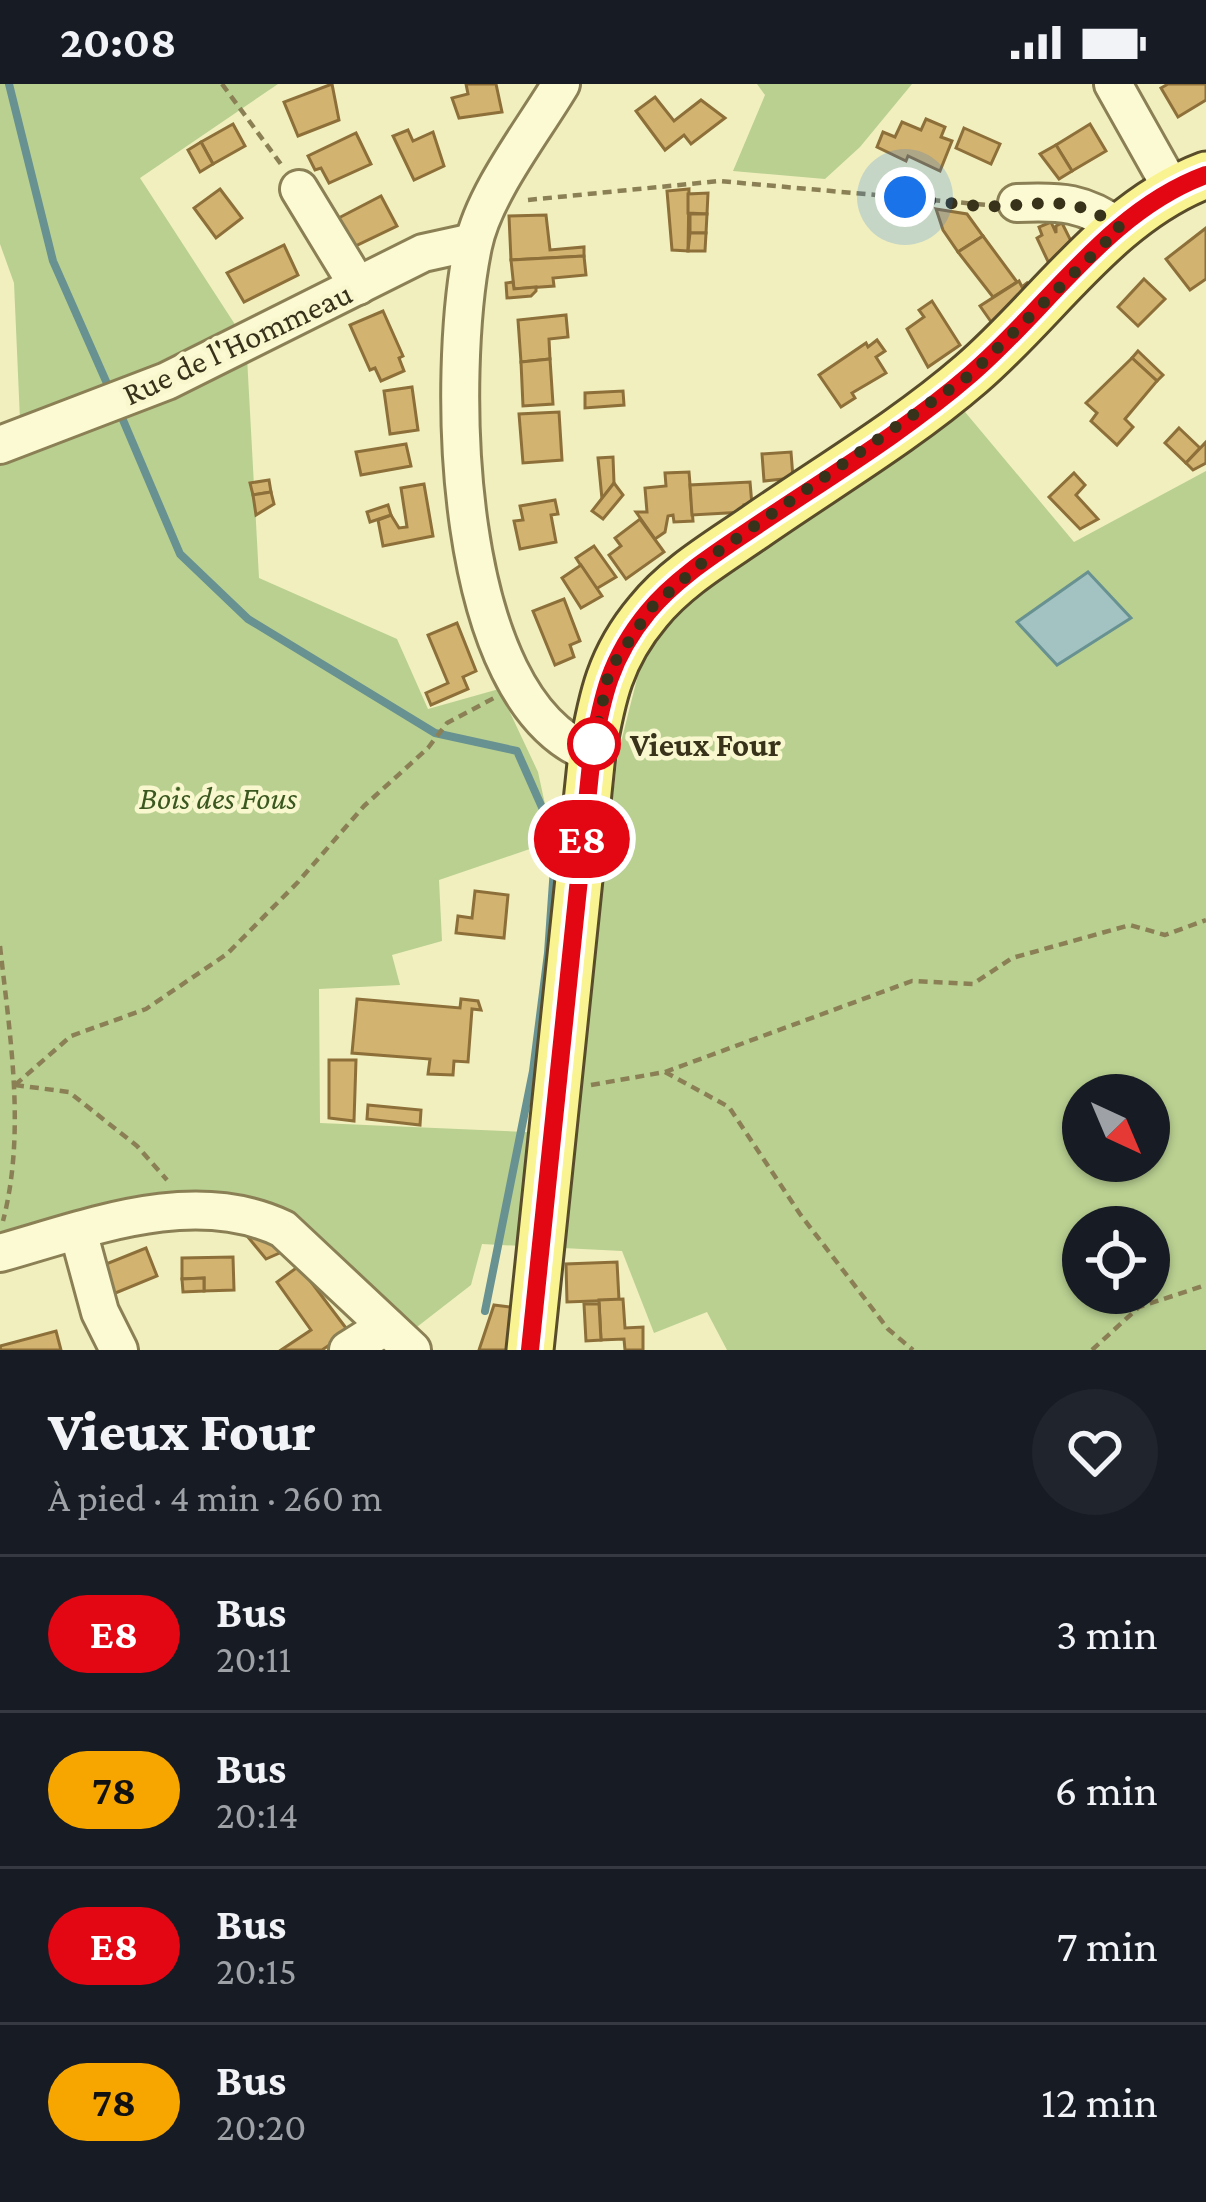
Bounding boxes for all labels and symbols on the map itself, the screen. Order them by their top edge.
your location [875,167,935,227]
street label: Rue de l'Hommeau [116,274,358,412]
marker: Vieux Four [569,719,619,769]
place label: Vieux Four [629,726,781,763]
park label: Bois des Fous [139,779,298,816]
line badge: E8 [528,800,636,878]
north arrow [1062,1074,1170,1182]

